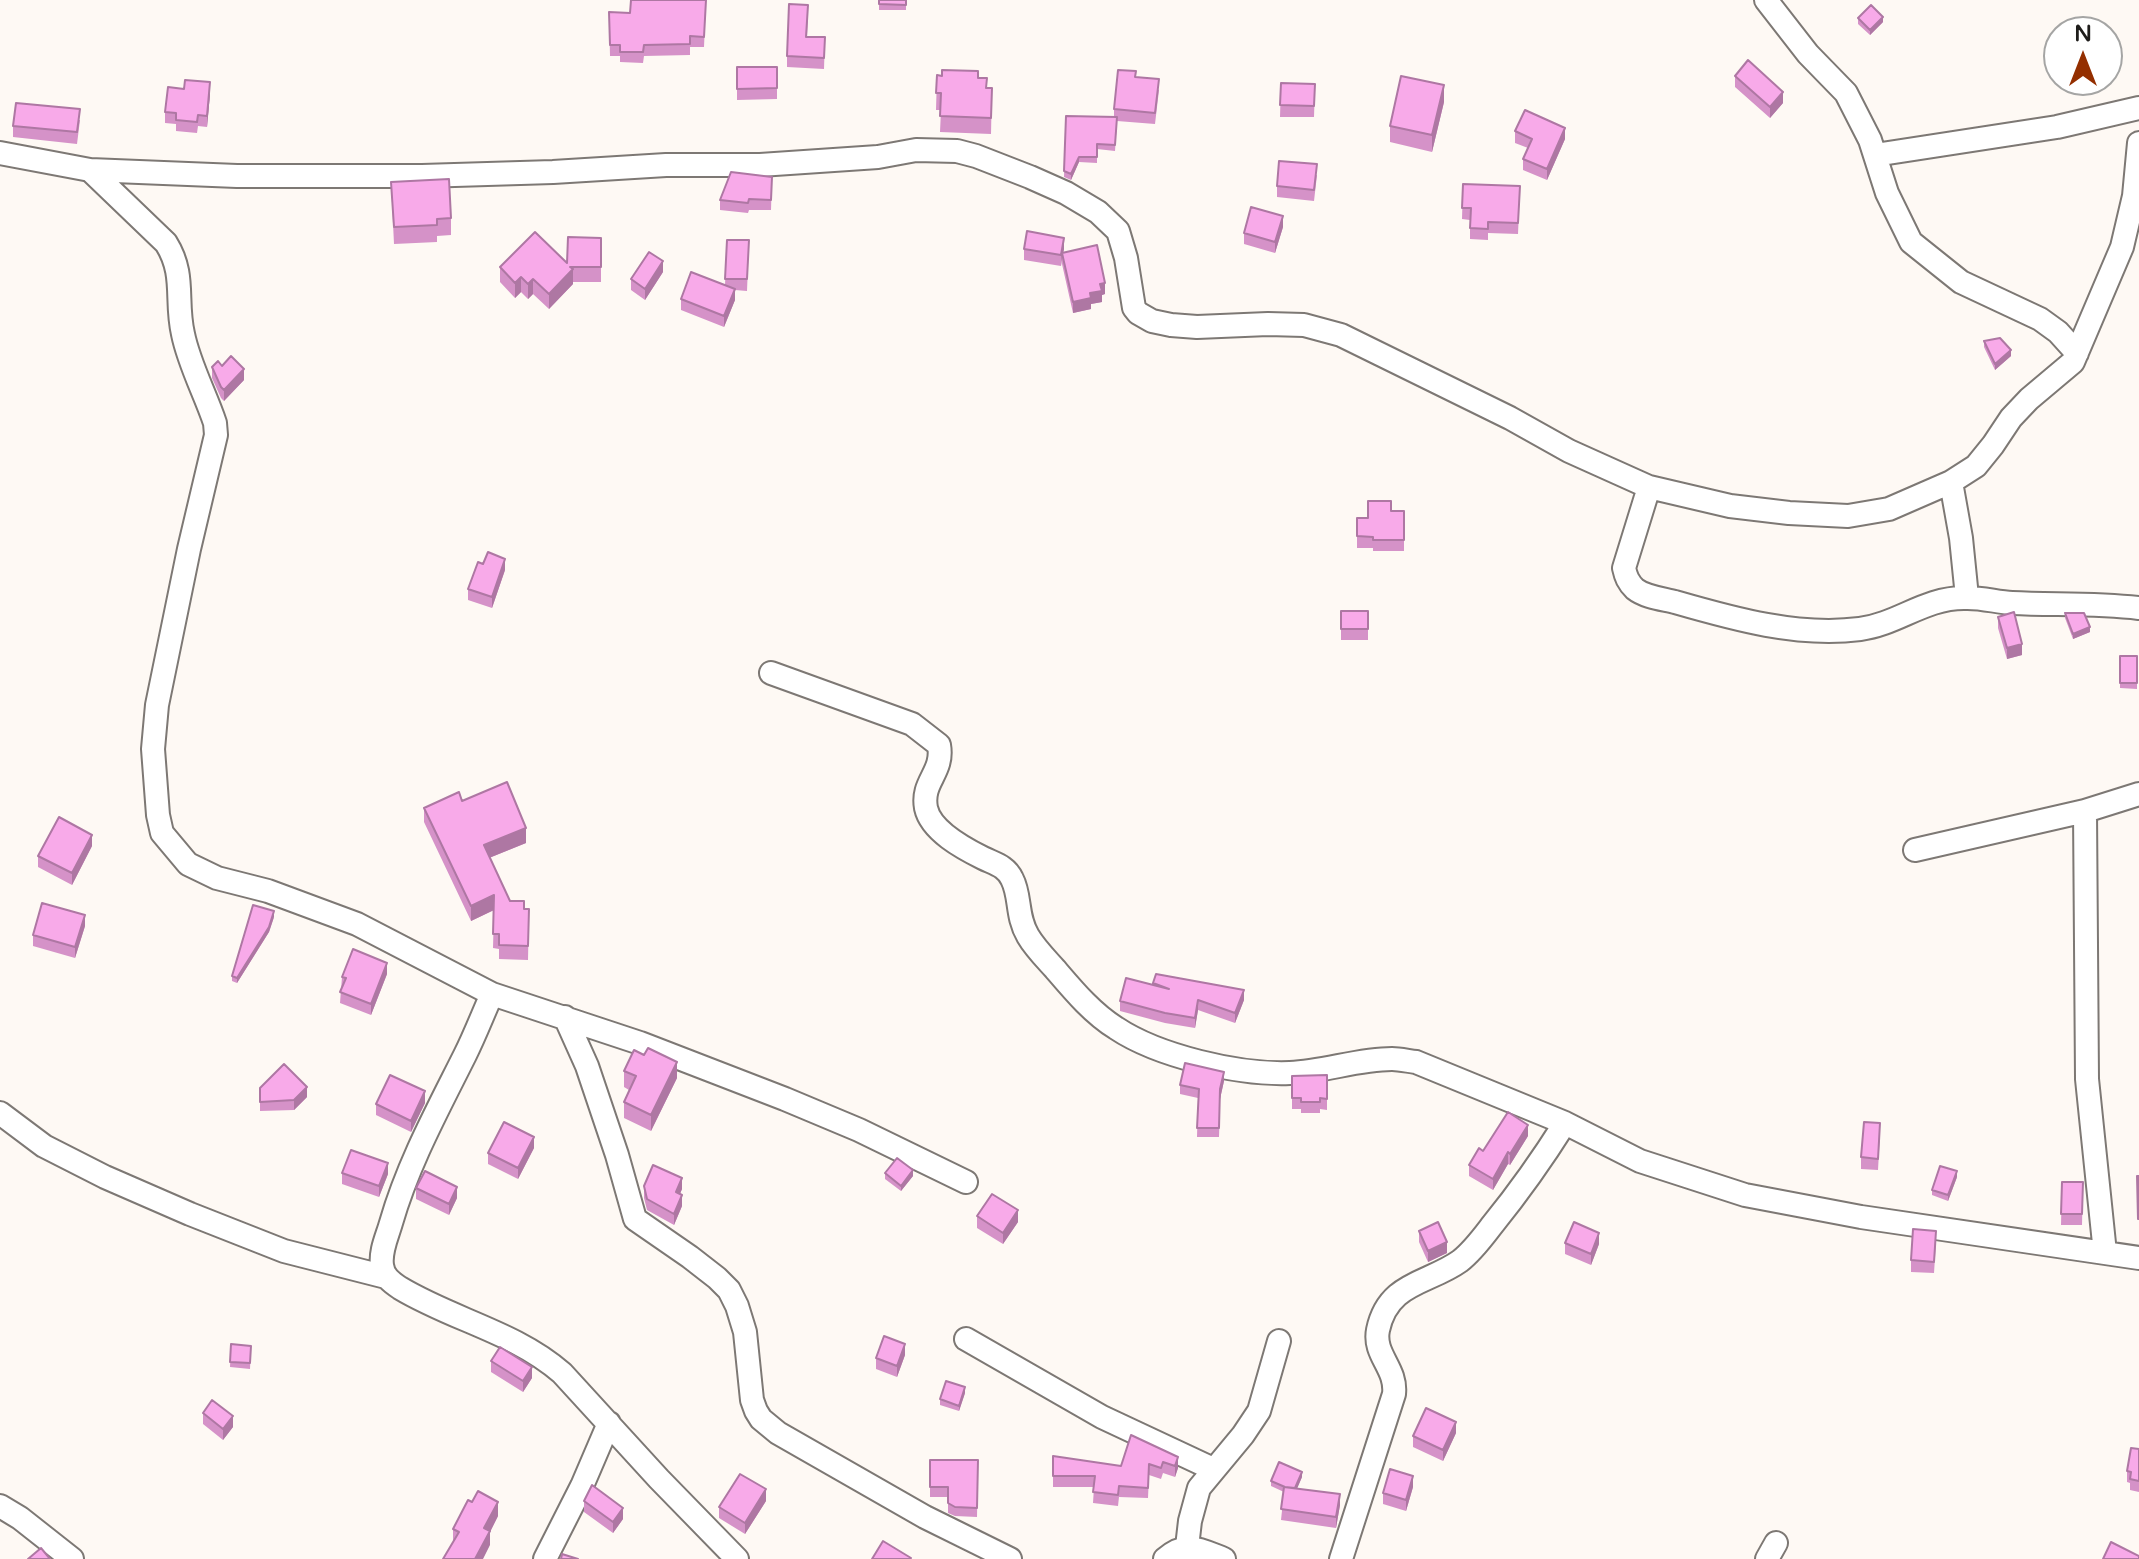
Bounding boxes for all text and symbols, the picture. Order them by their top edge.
north arrow [2043,16,2123,96]
text: N [2074,21,2092,47]

